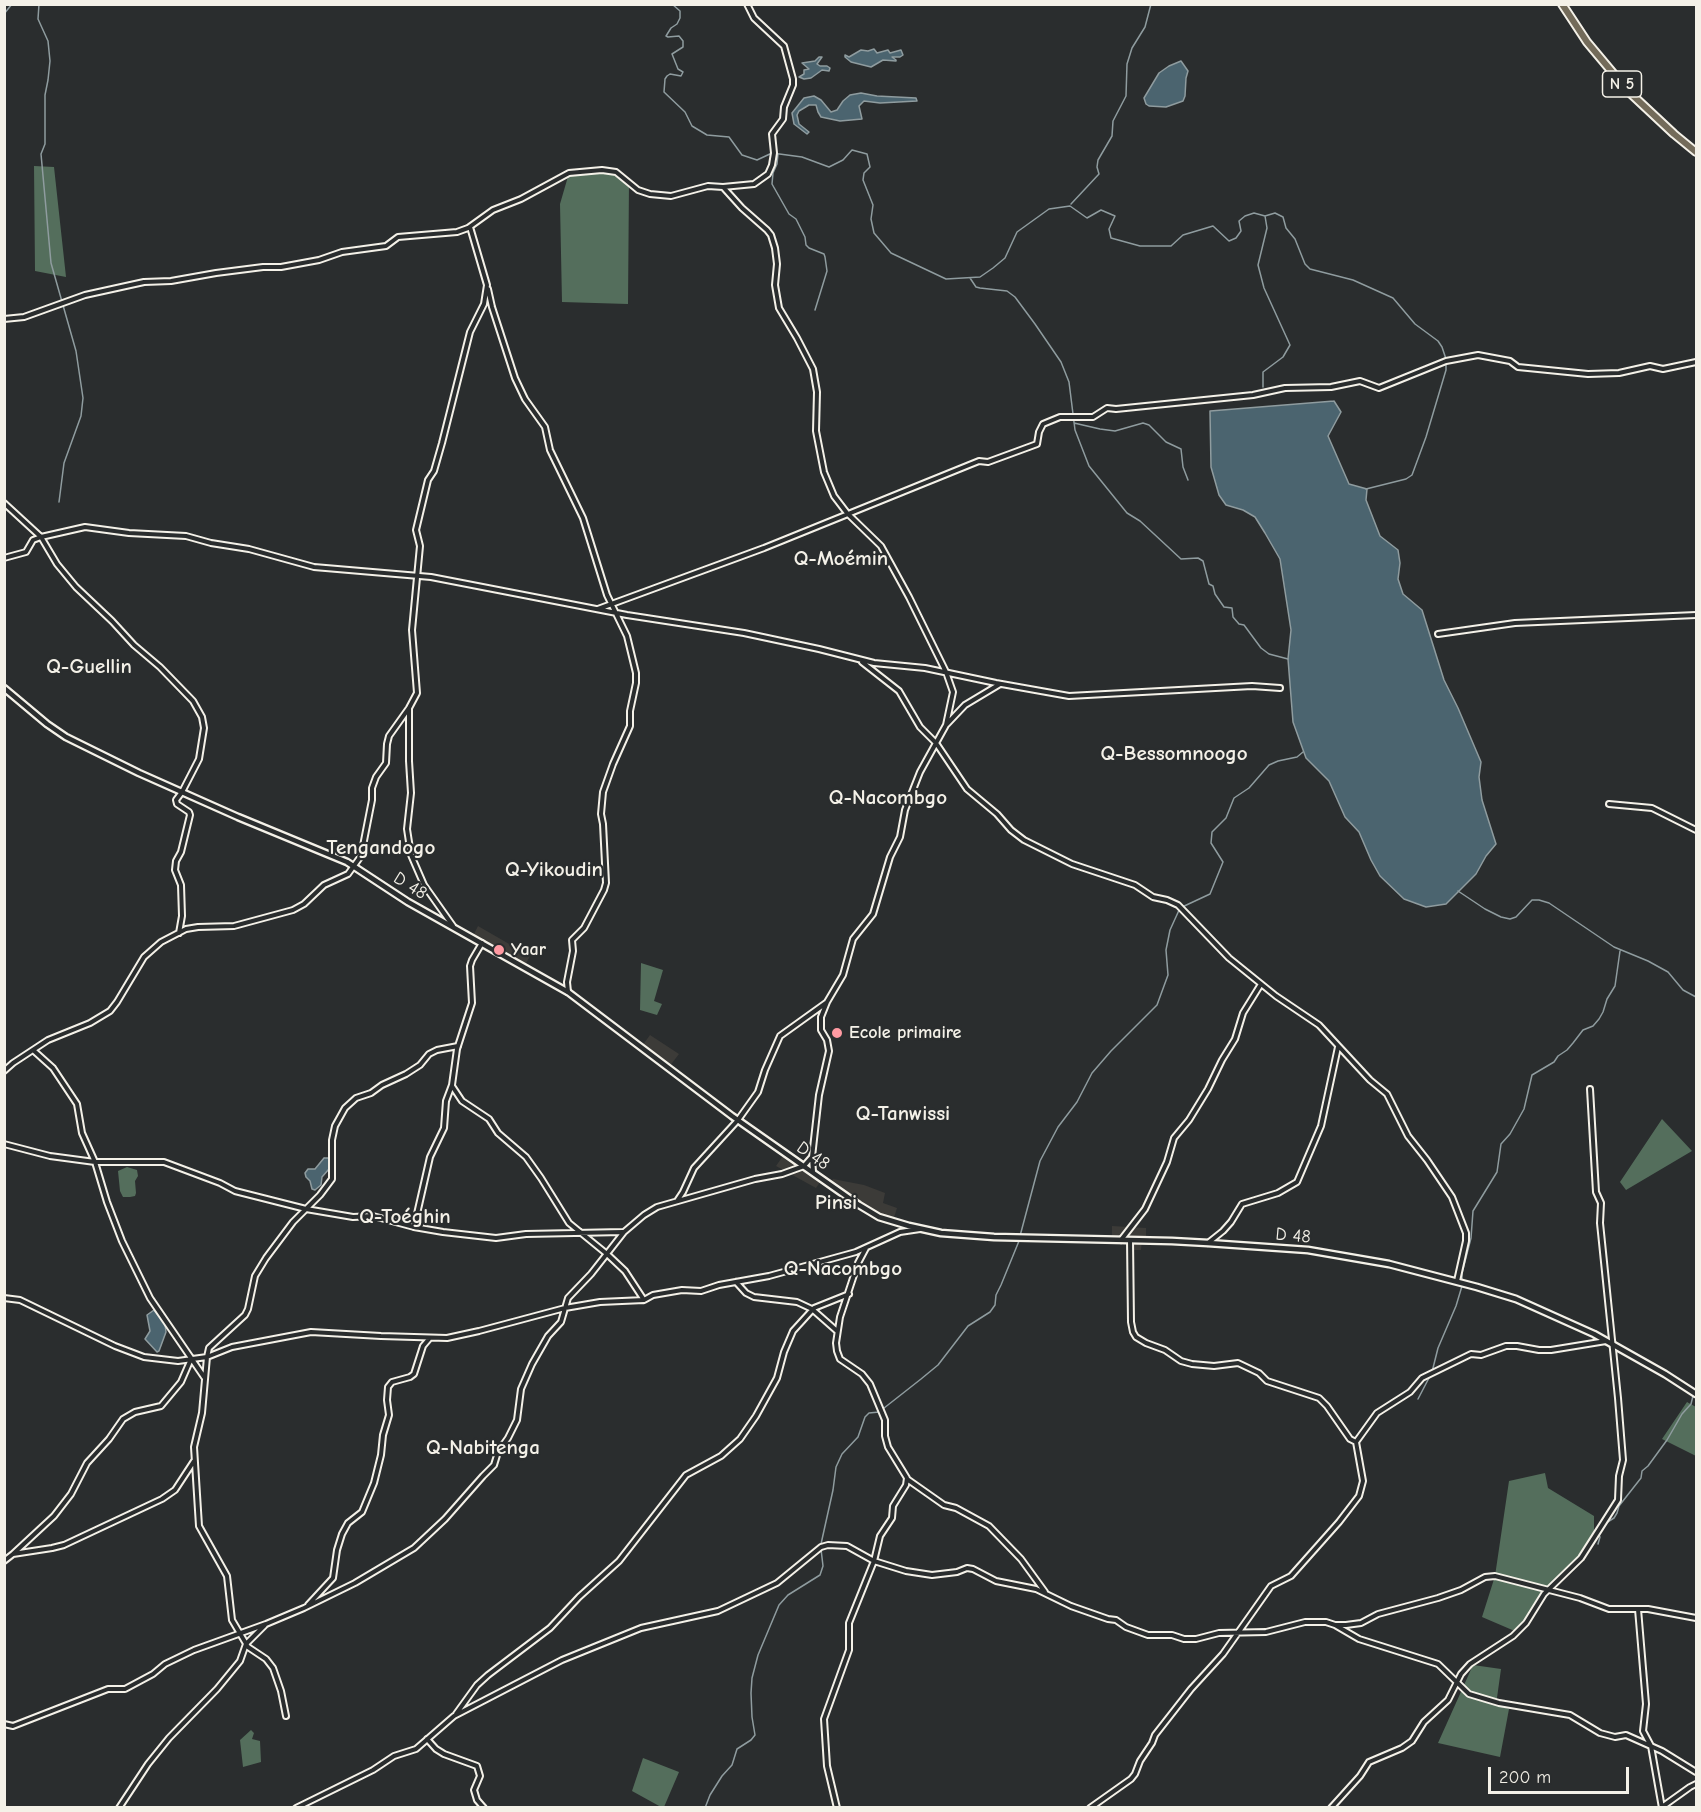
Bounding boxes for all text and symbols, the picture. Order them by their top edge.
road number: N 5 [1602,71,1642,97]
district label: Q-Moémin [794,546,888,572]
district label: Q-Guellin [46,654,132,680]
district label: Q-Bessomnoogo [1100,741,1248,767]
district label: Q-Nacombgo [829,785,947,811]
district label: Tengandogo [327,835,435,861]
district label: Q-Yikoudin [505,857,603,883]
street label: D 48 [389,867,431,905]
place label: Yaar [511,939,546,961]
marker: Yaar [492,943,506,957]
place label: Ecole primaire [849,1022,961,1044]
marker: Ecole primaire [830,1026,844,1040]
district label: Q-Tanwissi [856,1101,950,1127]
street label: D 48 [792,1137,834,1175]
district label: Pinsi [815,1190,857,1216]
district label: Q-Toéghin [359,1204,451,1230]
street label: D 48 [1274,1224,1312,1248]
district label: Q-Nacombgo [784,1256,902,1282]
district label: Q-Nabitenga [426,1435,540,1461]
scale bar [1491,1755,1632,1793]
text: 200 m [1499,1767,1551,1788]

